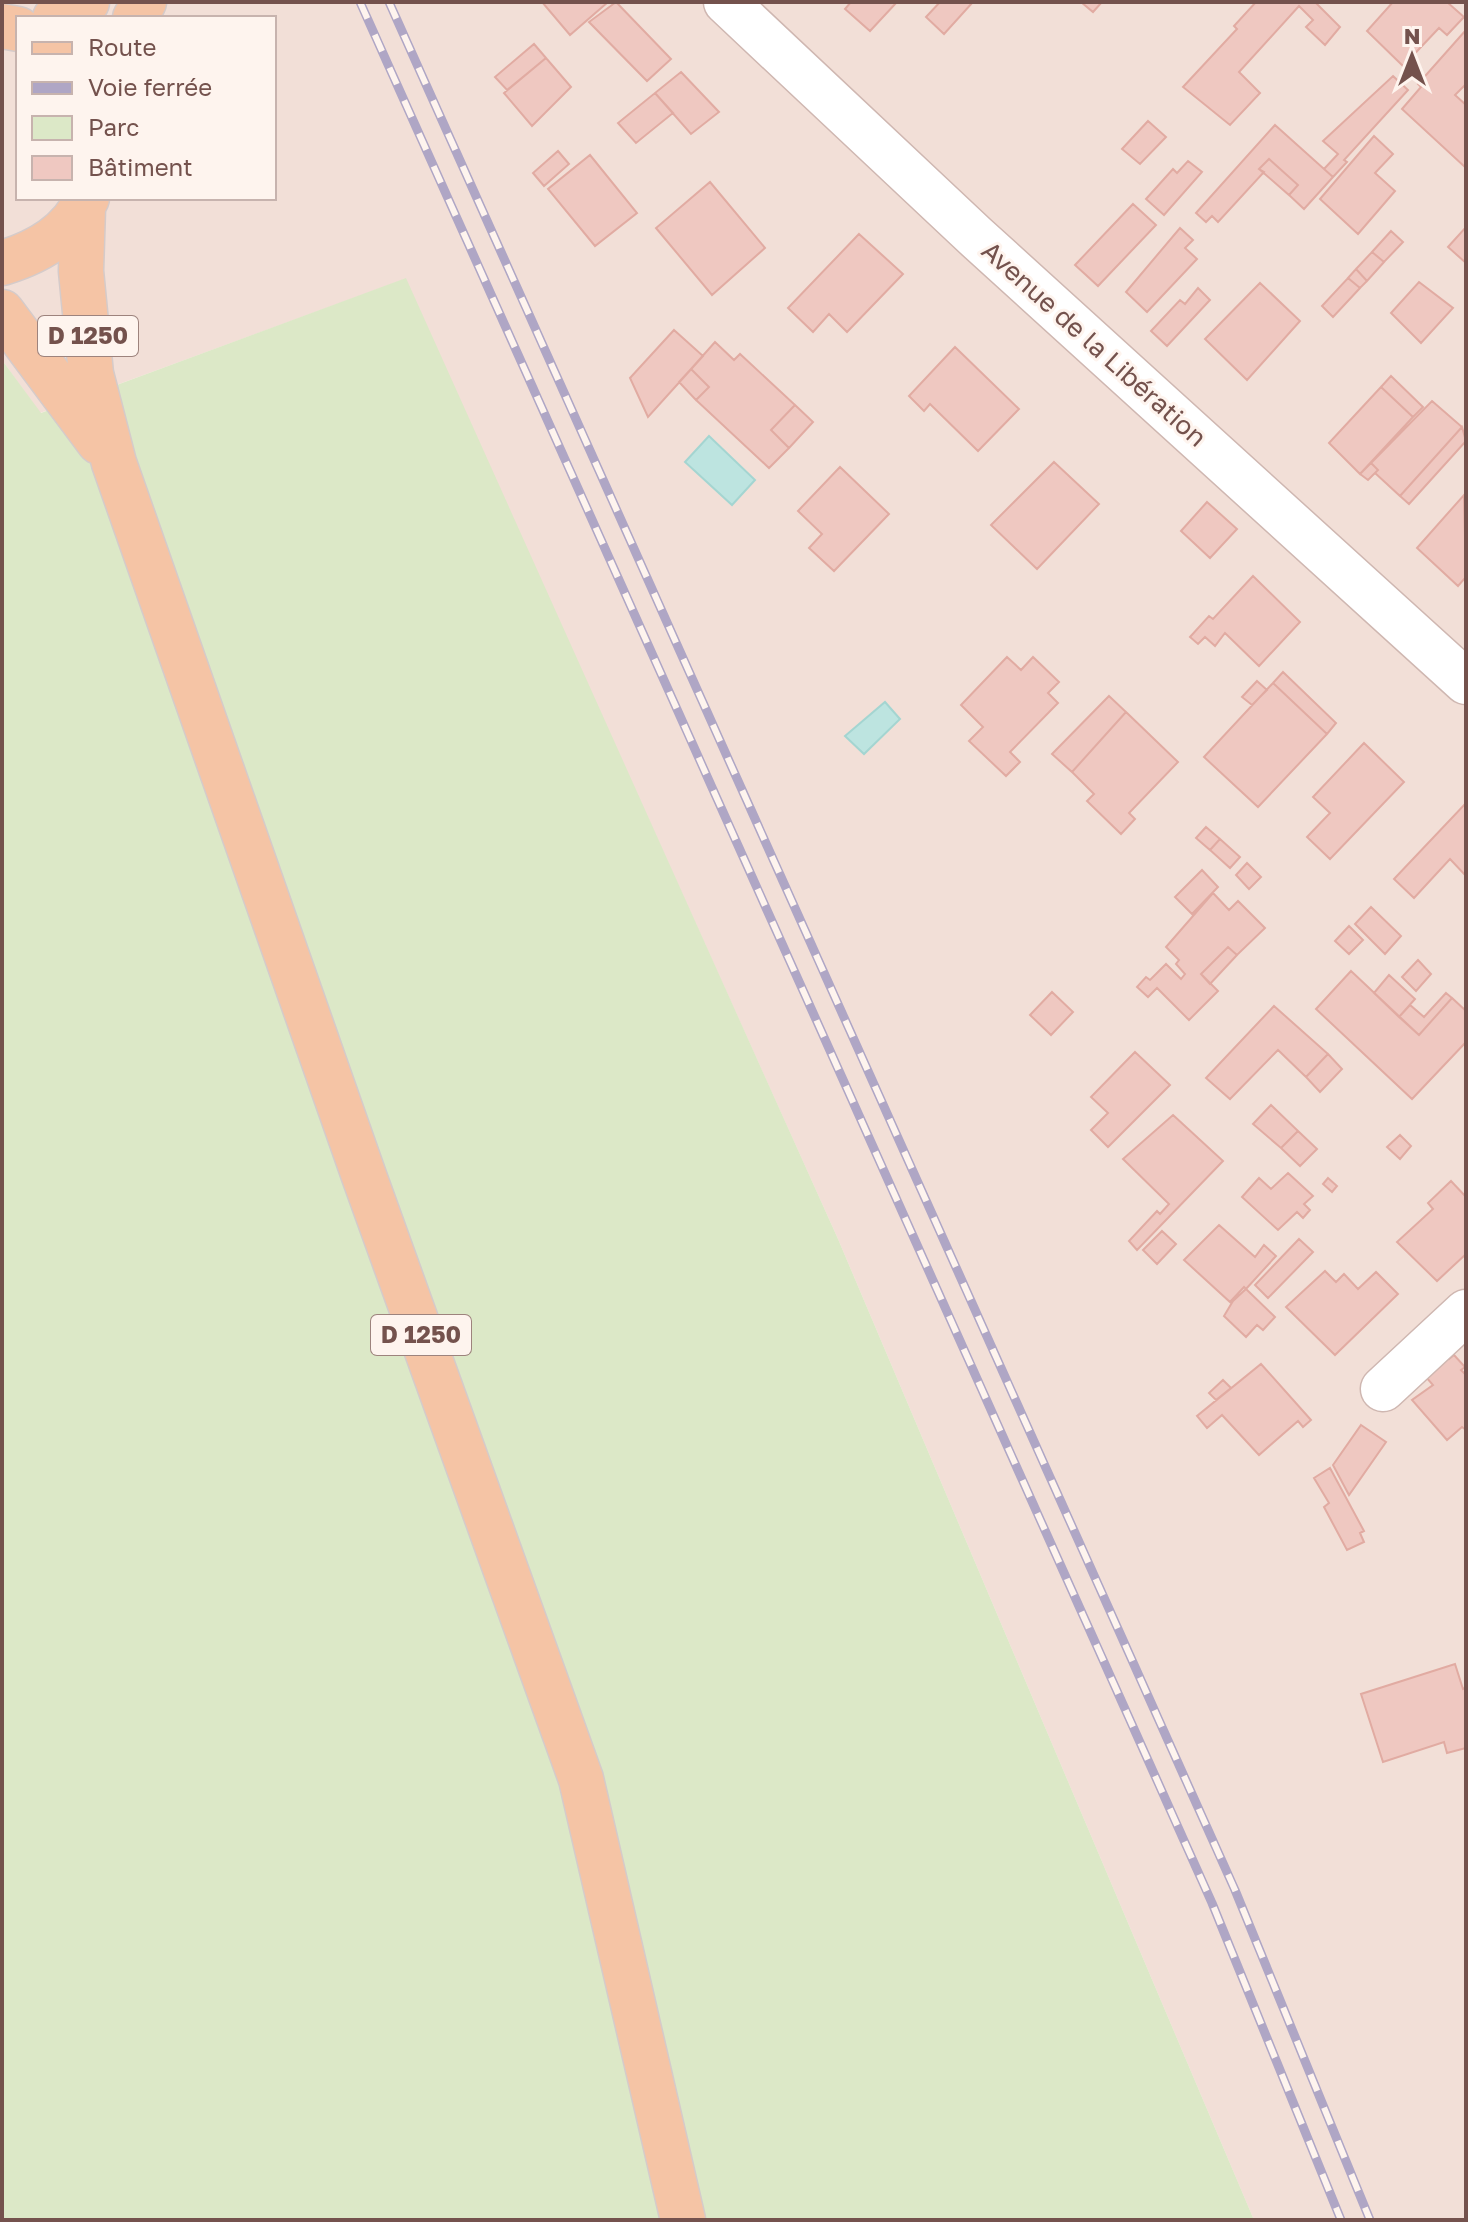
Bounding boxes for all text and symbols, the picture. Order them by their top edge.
legend [16,16,276,200]
north arrow [1372,16,1452,96]
text: N [1404,22,1420,49]
text: Route [88,32,157,61]
text: Voie ferrée [88,72,212,101]
text: Parc [88,112,139,141]
text: Bâtiment [88,152,193,181]
street label: Avenue de la Libération [976,235,1213,453]
road number: D 1250 [38,316,138,356]
road number: D 1250 [371,1315,471,1355]

